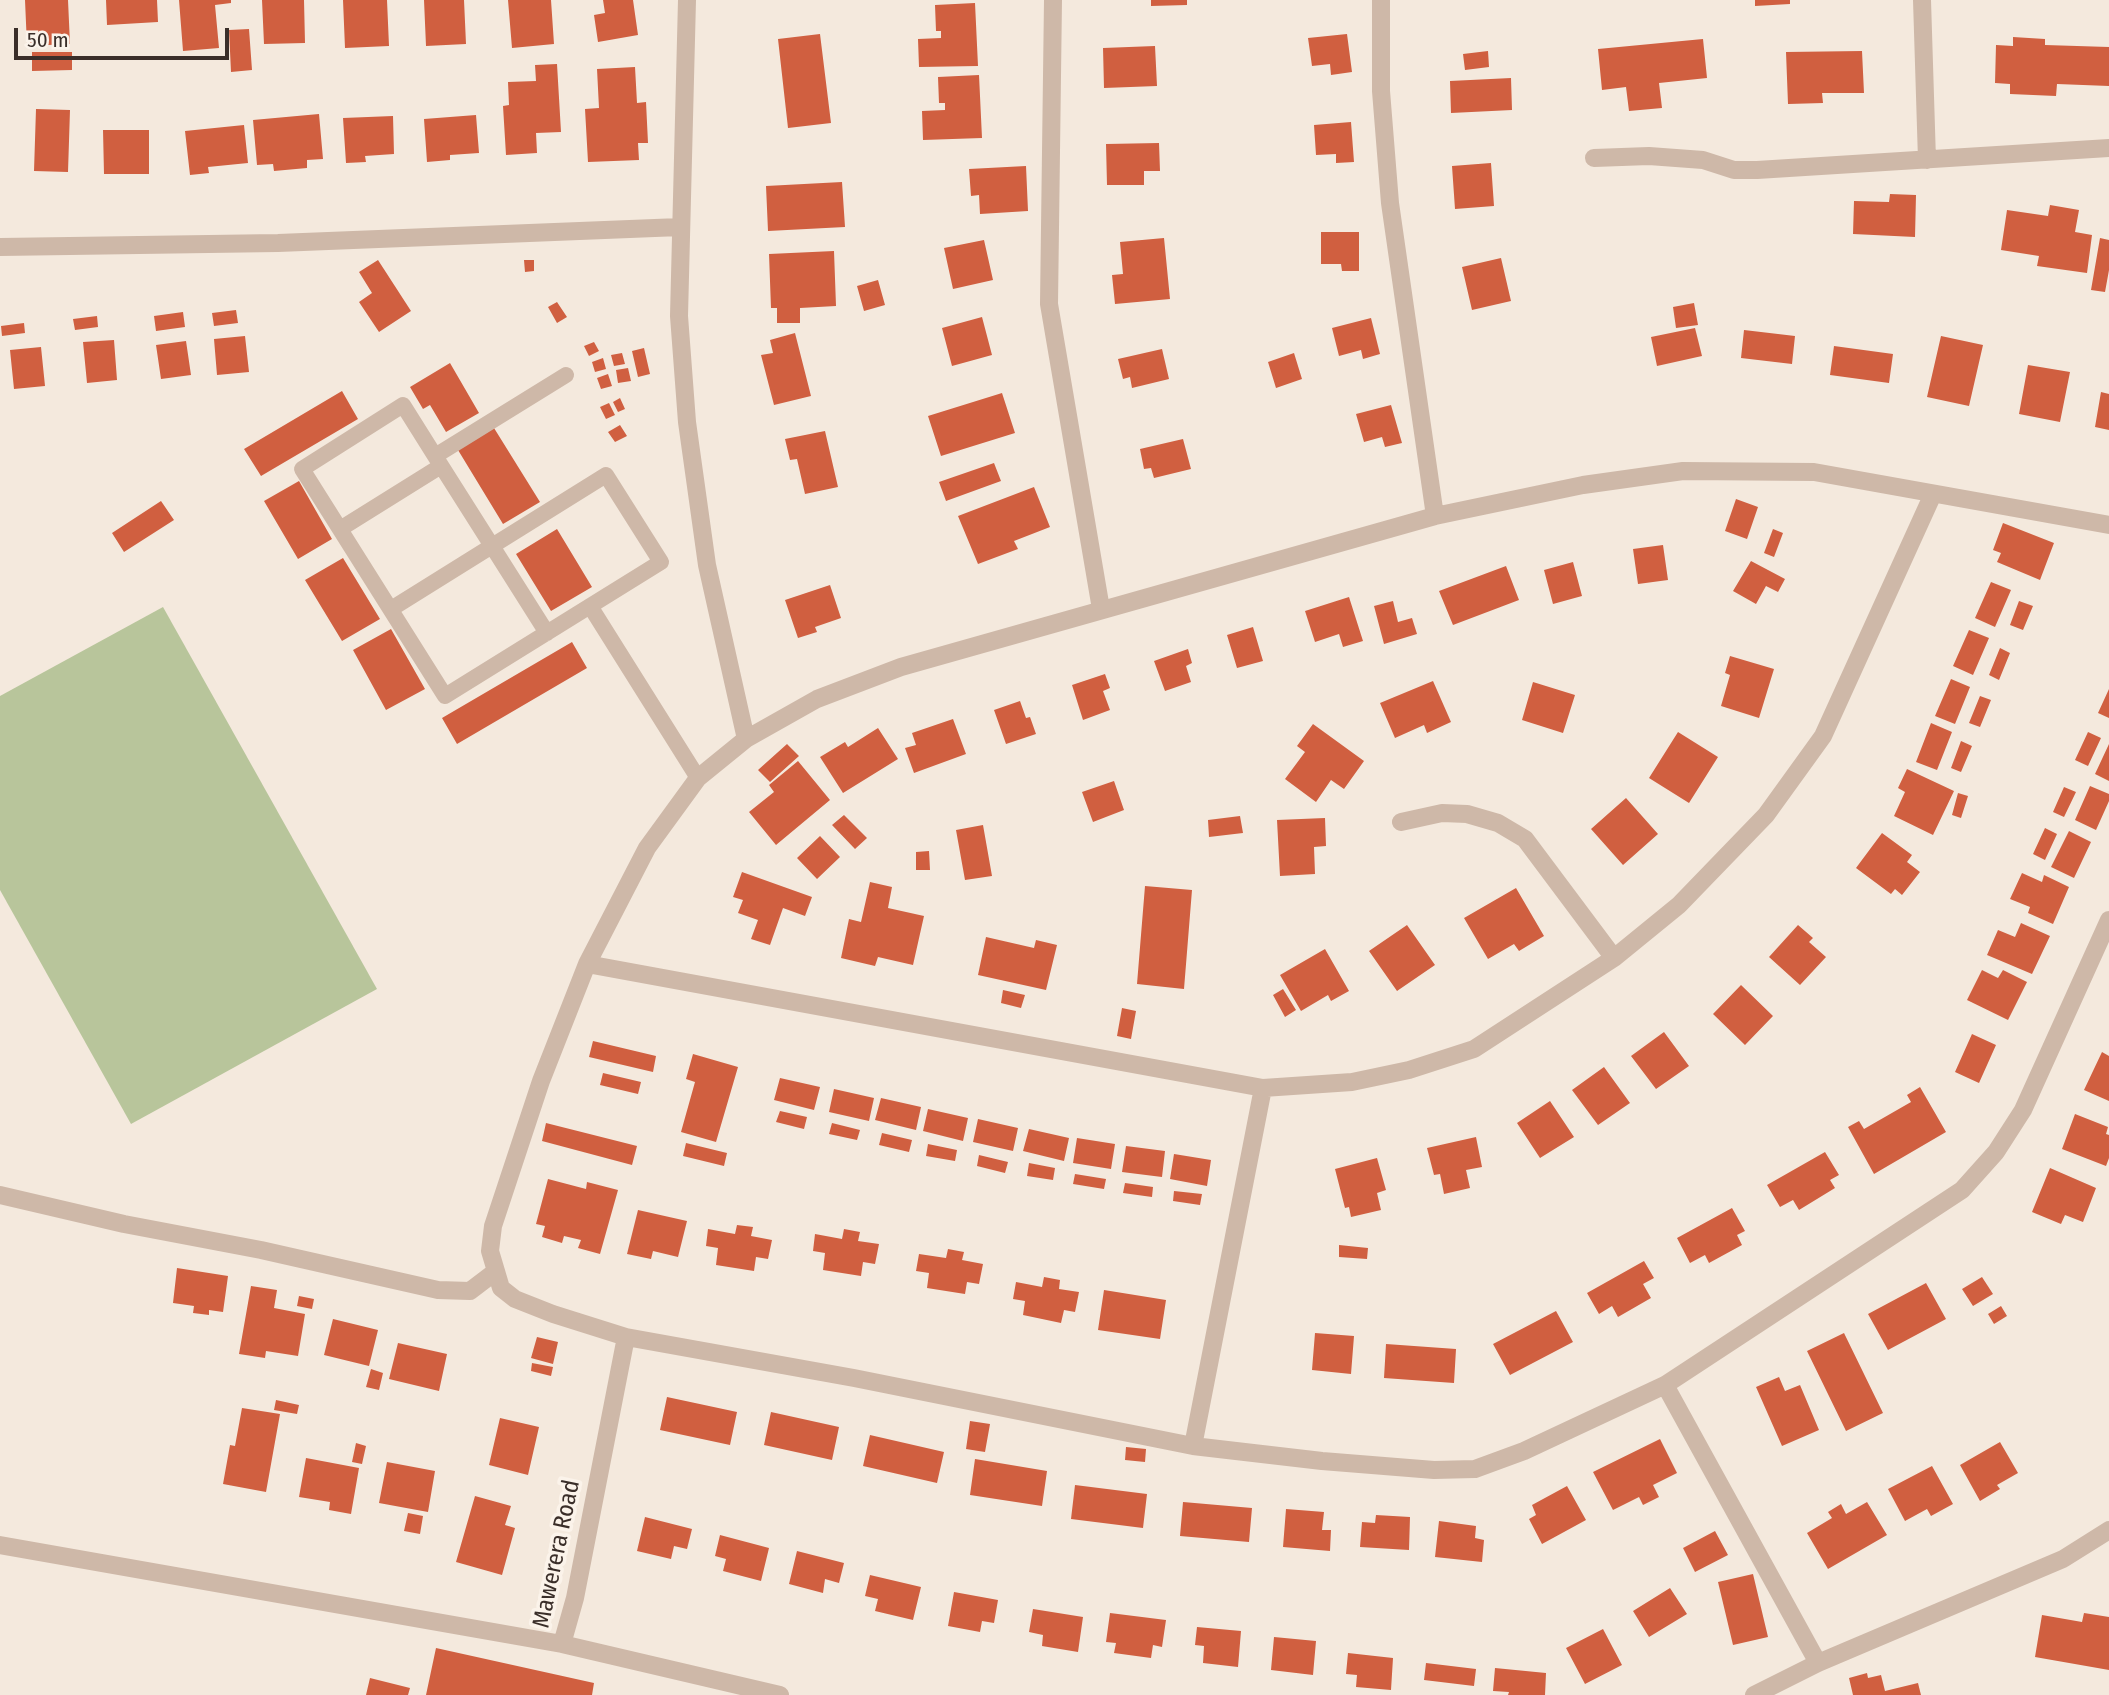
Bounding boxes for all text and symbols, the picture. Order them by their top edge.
scale bar [18,14,233,58]
text: 50 m [27,27,69,53]
street label: Mawerera Road [527,1477,587,1631]

